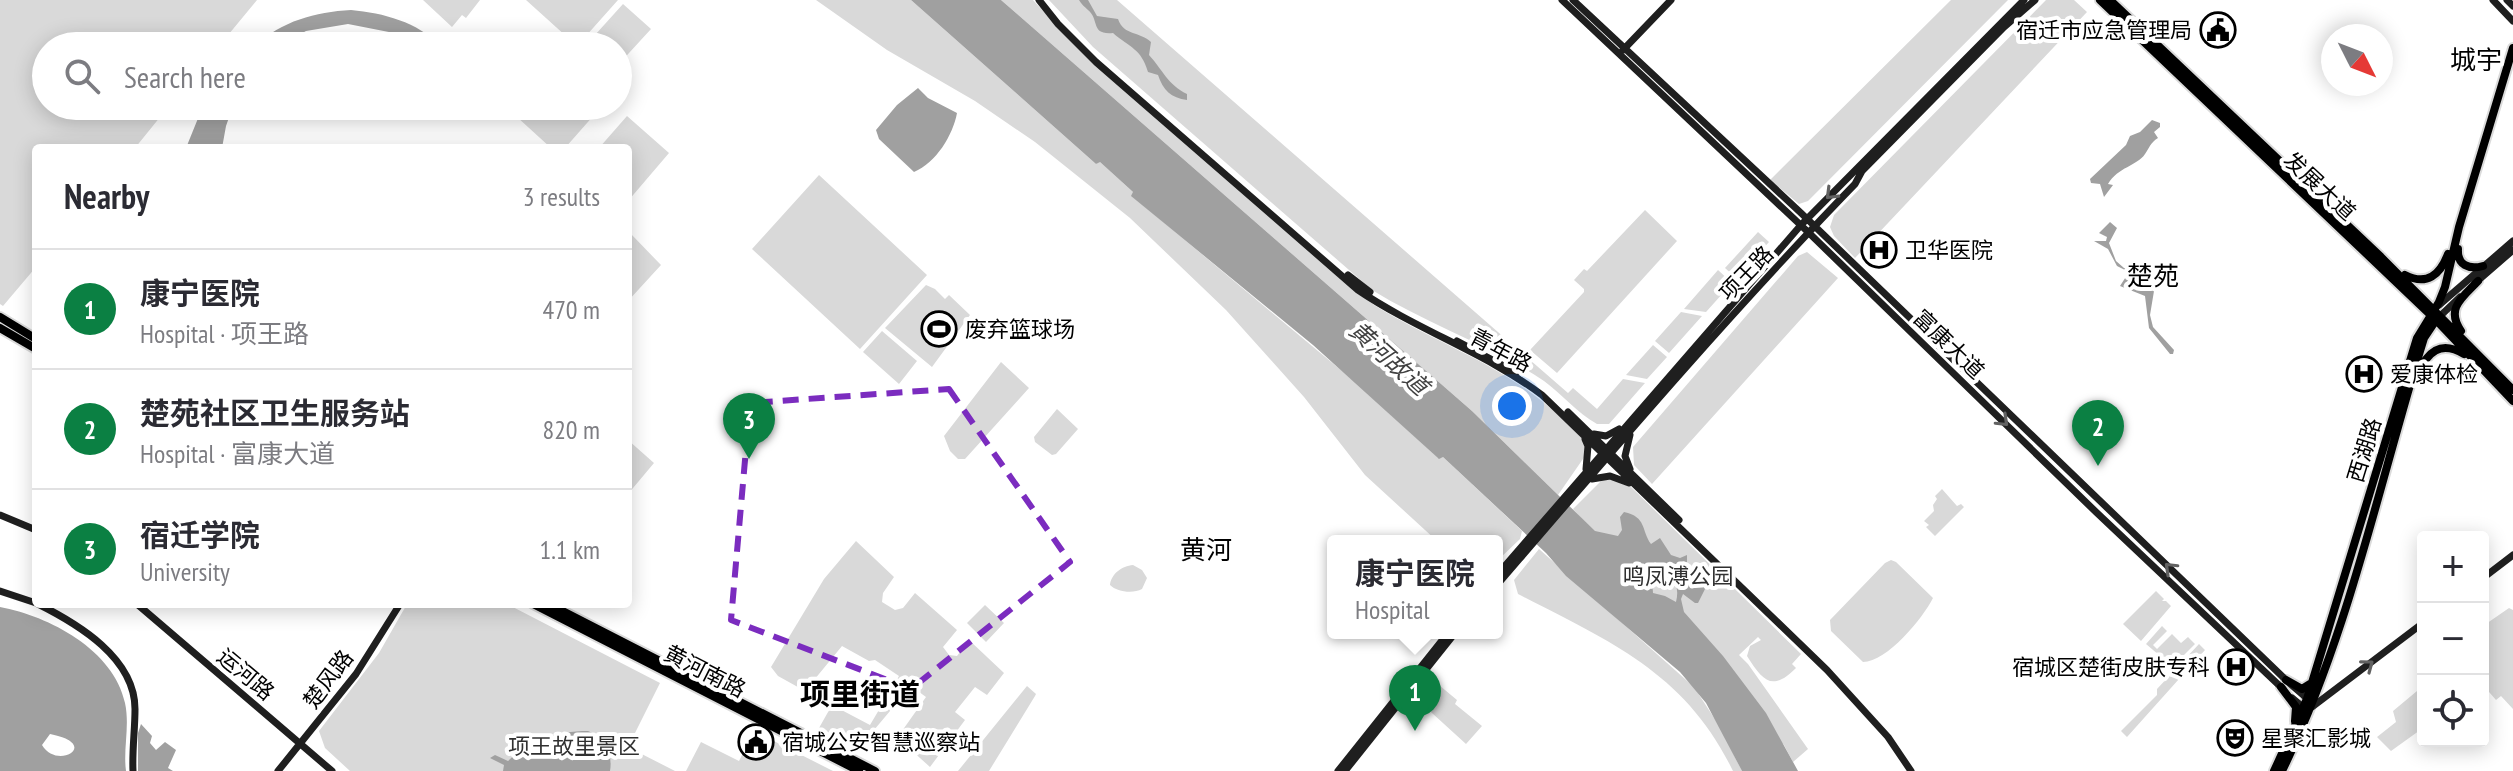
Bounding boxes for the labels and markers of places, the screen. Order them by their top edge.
public building icon: 宿迁市应急管理局 [2199,11,2237,49]
place label: 宿迁市应急管理局 [2016,16,2192,44]
hospital icon: 卫华医院 [1860,231,1898,269]
place label: 卫华医院 [1905,236,1993,264]
sports icon: 废弃篮球场 [920,310,958,348]
place label: 废弃篮球场 [965,315,1075,343]
hospital icon: 爱康体检 [2345,355,2383,393]
place label: 爱康体检 [2390,360,2478,388]
pin: 3 [723,393,775,459]
pin: 2 [2072,400,2124,466]
hospital icon: 宿城区楚街皮肤专科 [2217,648,2255,686]
place label: 宿城区楚街皮肤专科 [2012,653,2210,681]
pin: 1 [1389,665,1441,731]
theatre icon: 星聚汇影城 [2216,719,2254,757]
public building icon: 宿城公安智慧巡察站 [737,723,775,761]
place label: 星聚汇影城 [2261,724,2371,752]
place label: 宿城公安智慧巡察站 [782,728,980,756]

